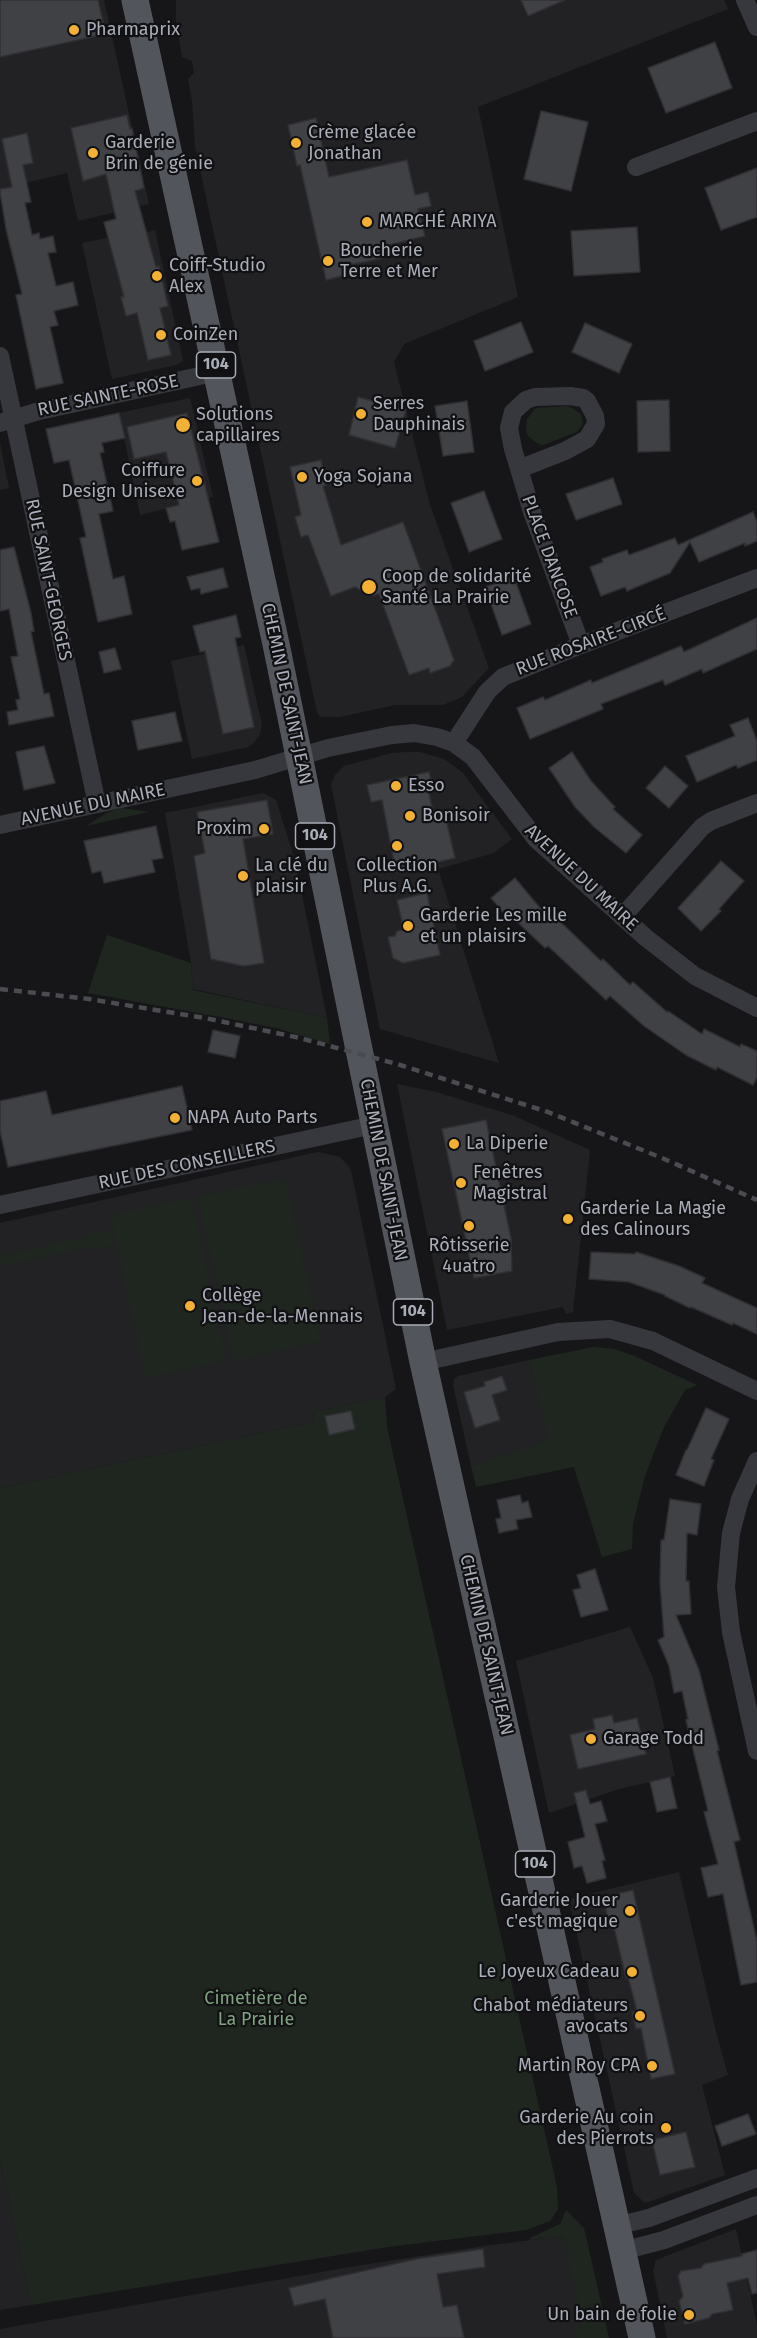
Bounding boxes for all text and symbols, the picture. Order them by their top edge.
place label: Pharmaprix [86,19,180,41]
marker: Pharmaprix [67,23,81,37]
place label: Crème glacée Jonathan [308,122,416,164]
place label: Garderie Brin de génie [105,132,213,174]
marker: Crème glacée Jonathan [289,136,303,150]
marker: Garderie Brin de génie [86,146,100,160]
place label: MARCHÉ ARIYA [379,211,497,233]
marker: MARCHÉ ARIYA [360,215,374,229]
place label: Boucherie Terre et Mer [340,240,438,282]
marker: Boucherie Terre et Mer [321,254,335,268]
place label: Coiff-Studio Alex [169,255,266,298]
marker: Coiff-Studio Alex [150,269,164,283]
place label: CoinZen [173,324,238,346]
marker: CoinZen [154,328,168,342]
road number: 104 [196,352,236,378]
street label: RUE SAINTE-ROSE [36,371,180,421]
place label: Serres Dauphinais [373,393,465,436]
place label: Solutions capillaires [196,404,280,446]
marker: Serres Dauphinais [354,407,368,421]
marker: Solutions capillaires [174,416,192,434]
place label: Coiffure Design Unisexe [61,460,185,502]
place label: Yoga Sojana [314,466,412,488]
marker: Yoga Sojana [295,470,309,484]
marker: Coiffure Design Unisexe [190,474,204,488]
street label: PLACE DANCOSE [517,492,581,622]
street label: RUE SAINT-GEORGES [20,497,76,663]
place label: Coop de solidarité Santé La Prairie [382,566,531,608]
marker: Coop de solidarité Santé La Prairie [360,578,378,596]
street label: CHEMIN DE SAINT-JEAN [256,601,316,787]
street label: RUE ROSAIRE-CIRCÉ [513,603,669,681]
place label: Esso [408,775,445,797]
street label: AVENUE DU MAIRE [19,779,167,831]
marker: Esso [389,779,403,793]
place label: Bonisoir [422,805,490,827]
marker: Bonisoir [403,809,417,823]
place label: Proxim [196,818,252,840]
street label: AVENUE DU MAIRE [520,820,642,936]
marker: Proxim [257,822,271,836]
road number: 104 [296,823,334,849]
marker: Collection Plus A.G. [390,839,404,853]
place label: La clé du plaisir [255,855,328,898]
place label: Collection Plus A.G. [356,855,438,898]
marker: La clé du plaisir [236,869,250,883]
place label: Garderie Les mille et un plaisirs [420,905,567,948]
marker: Garderie Les mille et un plaisirs [401,919,415,933]
street label: CHEMIN DE SAINT-JEAN [355,1077,411,1263]
place label: NAPA Auto Parts [187,1107,317,1129]
marker: NAPA Auto Parts [168,1111,182,1125]
place label: La Diperie [466,1133,548,1155]
street label: RUE DES CONSEILLERS [97,1136,277,1194]
marker: La Diperie [447,1137,461,1151]
place label: Fenêtres Magistral [473,1162,547,1204]
marker: Fenêtres Magistral [454,1176,468,1190]
place label: Garderie La Magie des Calinours [580,1198,726,1240]
marker: Garderie La Magie des Calinours [561,1212,575,1226]
marker: Rôtisserie 4uatro [462,1219,476,1233]
place label: Rôtisserie 4uatro [429,1235,509,1278]
place label: Collège Jean-de-la-Mennais [202,1285,363,1328]
marker: Collège Jean-de-la-Mennais [183,1299,197,1313]
road number: 104 [394,1299,432,1325]
street label: CHEMIN DE SAINT-JEAN [455,1552,517,1738]
place label: Garage Todd [603,1728,704,1750]
marker: Garage Todd [584,1732,598,1746]
road number: 104 [516,1851,554,1877]
place label: Garderie Jouer c'est magique [500,1890,618,1932]
marker: Garderie Jouer c'est magique [623,1904,637,1918]
place label: Le Joyeux Cadeau [478,1961,620,1983]
marker: Le Joyeux Cadeau [625,1965,639,1979]
park label: Cimetière de La Prairie [204,1988,308,2030]
place label: Chabot médiateurs avocats [473,1995,628,2038]
marker: Chabot médiateurs avocats [633,2009,647,2023]
place label: Martin Roy CPA [518,2055,640,2077]
marker: Martin Roy CPA [645,2059,659,2073]
place label: Garderie Au coin des Pierrots [519,2107,654,2150]
marker: Garderie Au coin des Pierrots [659,2121,673,2135]
place label: Un bain de folie [547,2304,677,2326]
marker: Un bain de folie [682,2308,696,2322]

